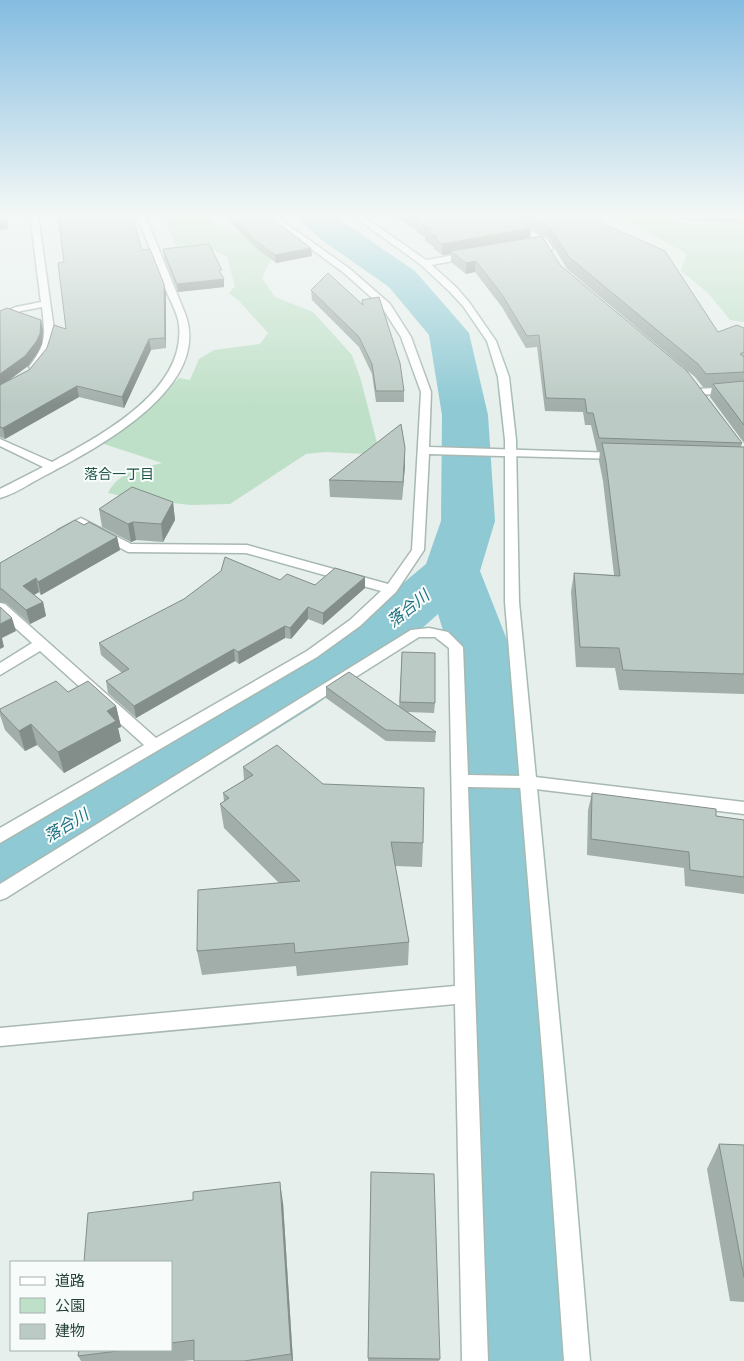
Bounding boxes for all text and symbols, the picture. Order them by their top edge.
district label: 落合一丁目 [84,465,154,483]
water label: 落合川 [383,584,434,631]
water label: 落合川 [40,803,93,846]
legend [10,1261,172,1351]
text: 道路 [55,1271,85,1290]
text: 公園 [55,1296,85,1315]
text: 建物 [55,1321,85,1340]

